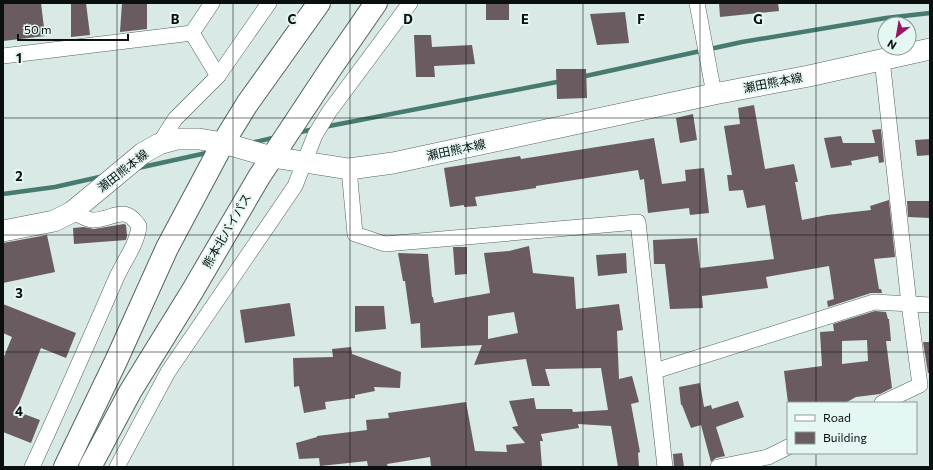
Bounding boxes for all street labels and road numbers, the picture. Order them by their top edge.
street label: 瀬田熊本線 [742,69,804,95]
street label: 瀬田熊本線 [425,136,487,162]
street label: 瀬田熊本線 [94,146,150,194]
street label: 熊本北バイパス [199,191,253,270]

